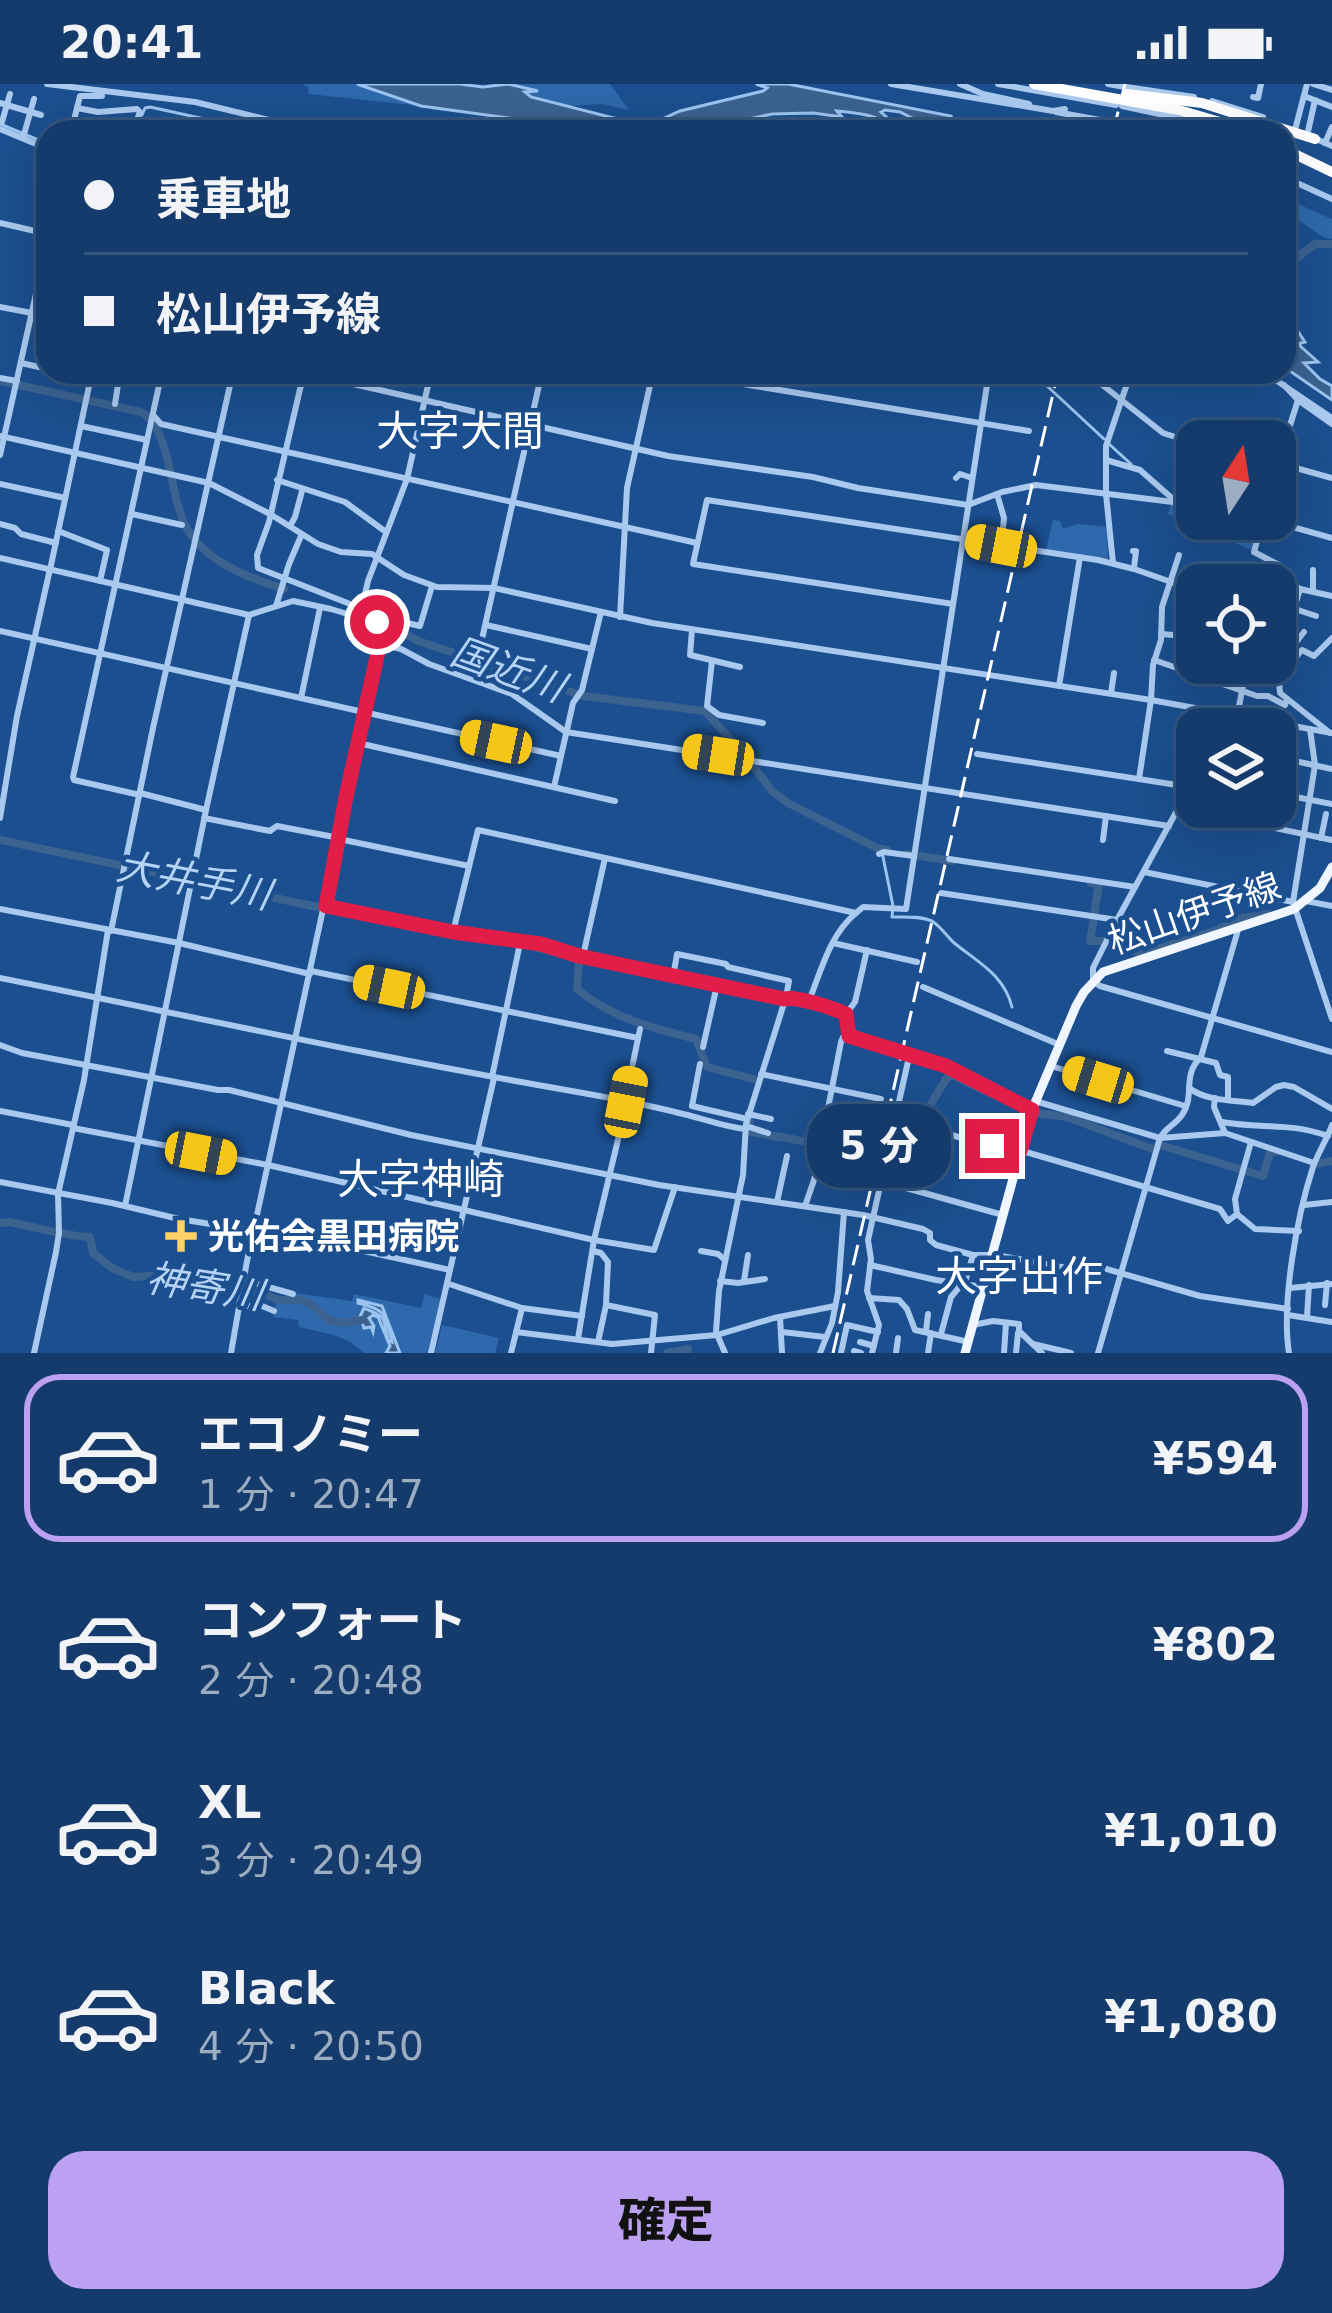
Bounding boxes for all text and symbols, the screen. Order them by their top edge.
text: 20:41 [60,16,203,69]
text: 乗車地 [156,173,291,226]
text: 松山伊予線 [156,288,381,341]
district label: 大字大間 [376,407,544,456]
north arrow [1176,420,1296,540]
map controls [1176,420,1296,828]
car [962,521,1040,571]
button: locate [1176,564,1296,684]
route start [350,595,404,649]
water label: 国近川 [445,628,574,712]
button: layers [1176,708,1296,828]
car [457,717,535,767]
car [680,732,756,778]
water label: 大井手川 [113,844,279,918]
street label: 松山伊予線 [1102,865,1286,962]
car [350,962,428,1012]
car [1058,1052,1138,1108]
car [601,1063,651,1141]
callout: 5 分 [806,1104,950,1188]
route end [965,1119,1019,1173]
text: 5 分 [839,1123,919,1168]
car [162,1128,240,1178]
district label: 大字神崎 [337,1155,505,1204]
place label: 光佑会黒田病院 [208,1216,460,1257]
marker: 光佑会黒田病院 [165,1220,197,1252]
district label: 大字出作 [935,1252,1103,1301]
water label: 神寄川 [144,1255,270,1318]
icon: car [54,1404,162,1512]
text: エコノミー [198,1408,423,1461]
text: ¥594 [1153,1432,1278,1485]
text: 1 分 · 20:47 [198,1472,424,1517]
icon: car [54,1590,162,1698]
text: コンフォート [198,1594,467,1647]
text: ¥802 [1153,1618,1278,1671]
text: 2 分 · 20:48 [198,1658,424,1703]
icon: car [54,1776,162,1884]
text: XL [198,1776,261,1829]
text: ¥1,010 [1104,1804,1278,1857]
text: 3 分 · 20:49 [198,1838,424,1883]
icon: car [54,1962,162,2070]
text: Black [198,1962,335,2015]
text: ¥1,080 [1104,1990,1278,2043]
text: 4 分 · 20:50 [198,2024,424,2069]
button: 確定 [48,2151,1284,2289]

